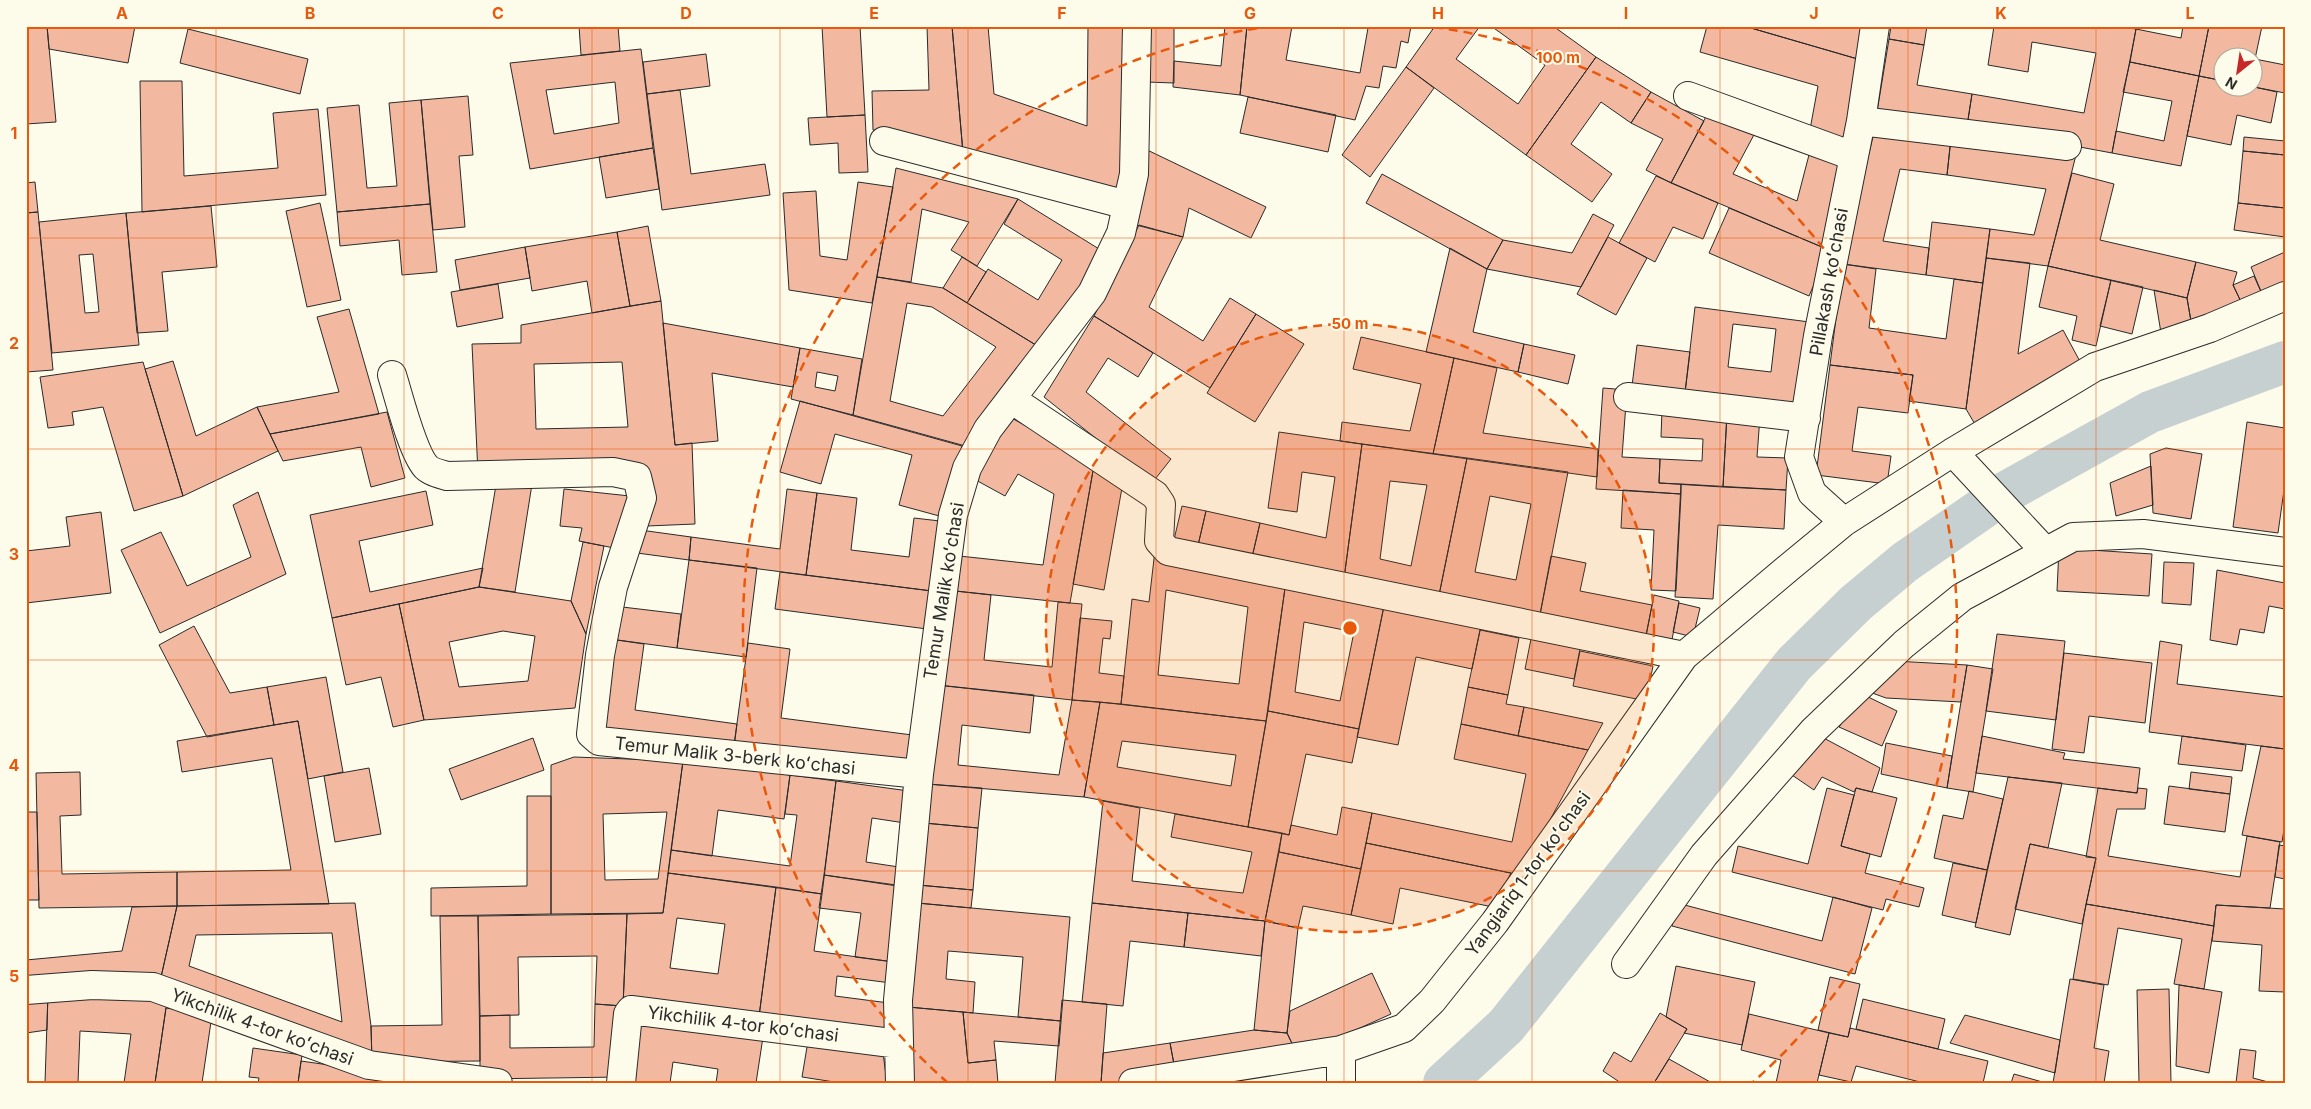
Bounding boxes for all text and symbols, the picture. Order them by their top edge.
text: A [116,3,128,23]
text: B [305,3,315,23]
text: C [492,3,504,23]
text: D [680,3,692,23]
text: E [869,3,879,23]
text: F [1057,3,1067,23]
text: G [1244,3,1256,23]
text: H [1432,3,1444,23]
text: I [1624,3,1628,23]
text: J [1809,3,1819,23]
text: K [1995,3,2007,23]
text: L [2185,3,2195,23]
text: 100 m [1536,48,1580,67]
north arrow [2214,48,2264,98]
text: N [2222,74,2240,94]
text: 1 [11,123,17,143]
street label: Pillakash koʻchasi [1805,206,1852,358]
text: 50 m [1332,314,1368,333]
text: 2 [9,333,19,353]
street label: Temur Malik koʻchasi [919,501,968,681]
text: 3 [9,544,19,564]
centre of rings [1341,619,1359,637]
street label: Temur Malik 3-berk koʻchasi [614,732,856,779]
text: 4 [9,755,20,775]
street label: Yangiariq 1-tor koʻchasi [1461,787,1594,960]
text: 5 [9,966,19,986]
street label: Yikchilik 4-tor koʻchasi [168,984,356,1069]
street label: Yikchilik 4-tor koʻchasi [646,1001,840,1046]

